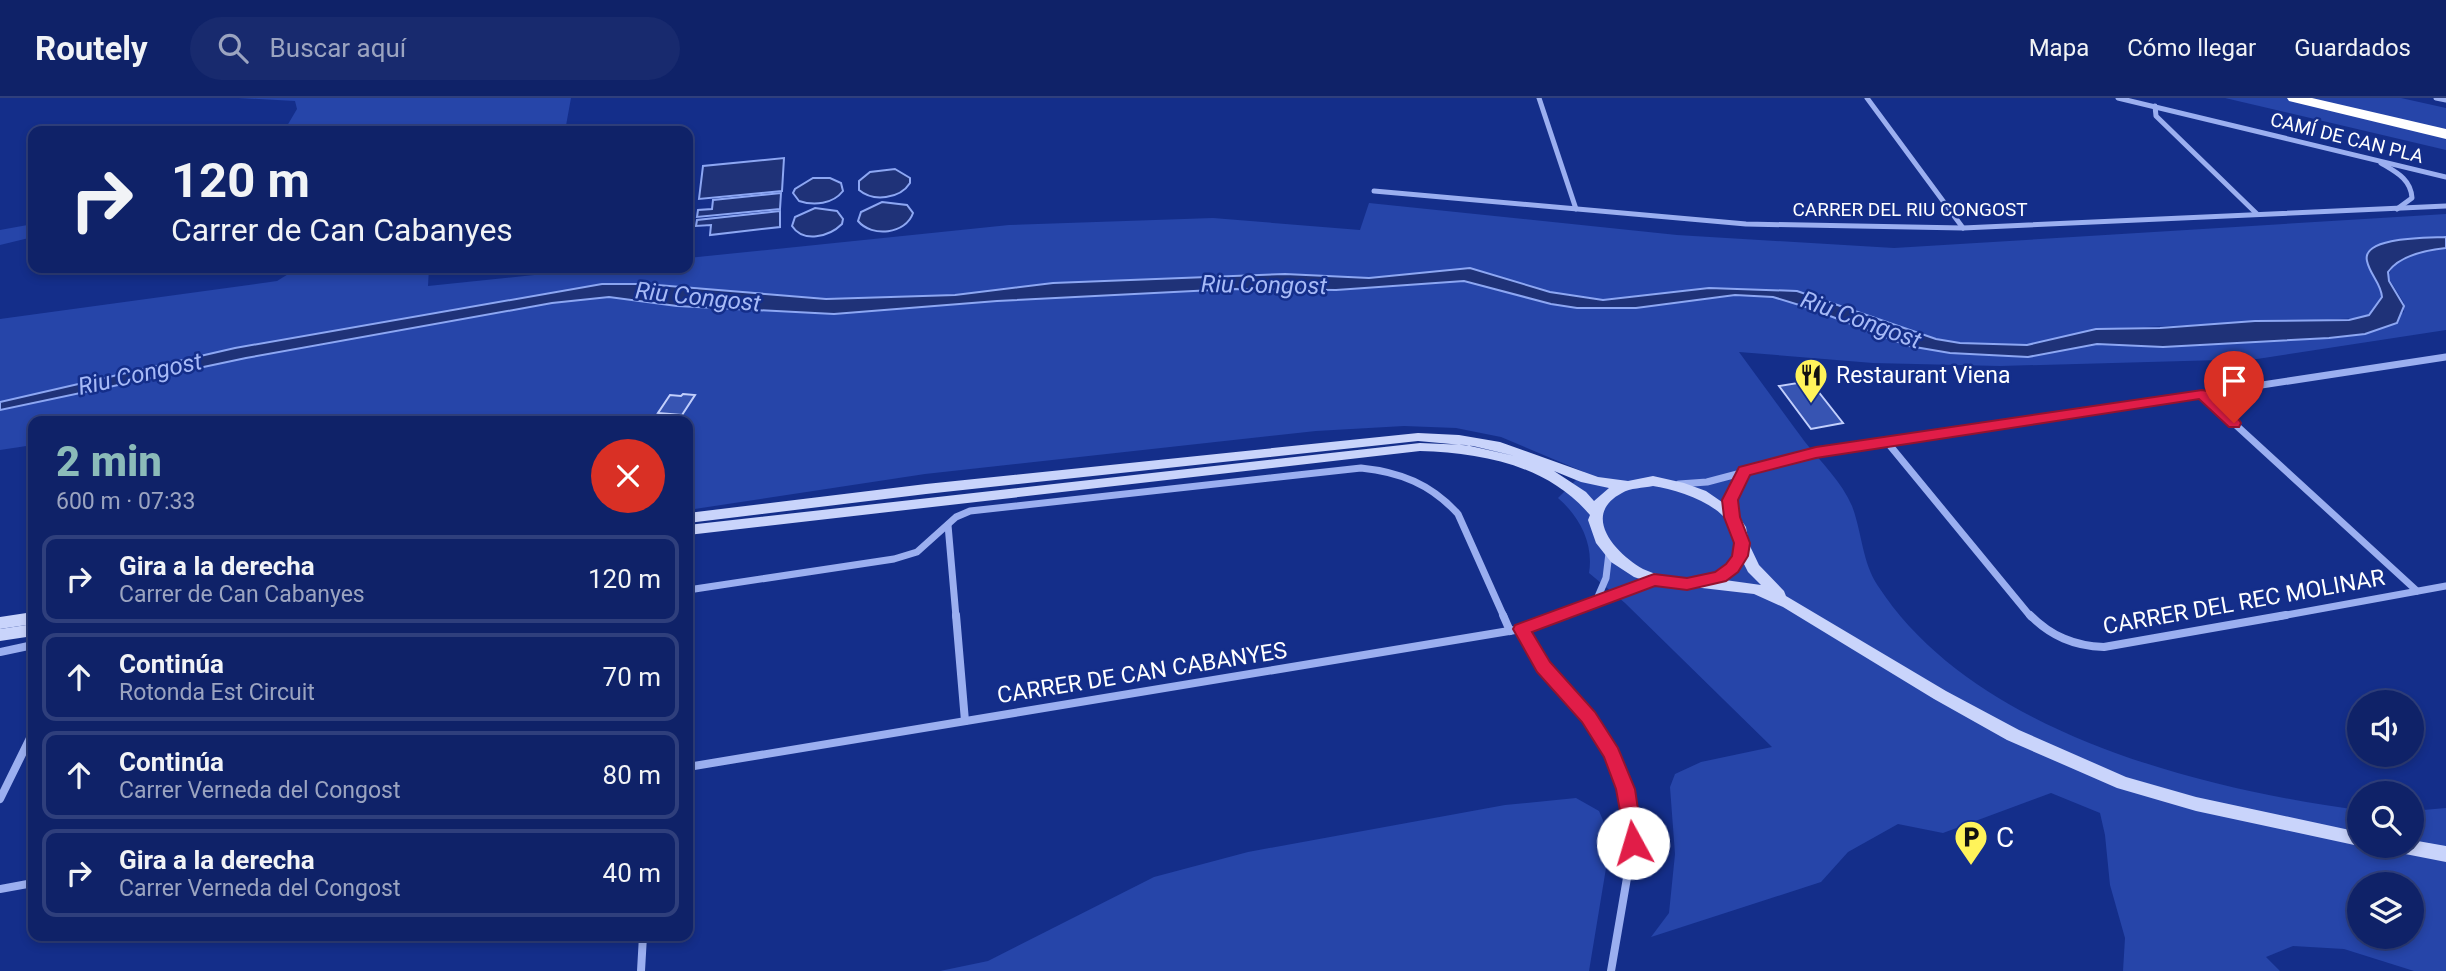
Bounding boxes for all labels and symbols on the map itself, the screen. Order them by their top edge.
street label: CAMÍ DE CAN PLA [2268,108,2427,168]
street label: CARRER DEL RIU CONGOST [1792,198,2028,221]
water label: Riu Congost [1201,270,1328,300]
water label: Riu Congost [634,276,762,318]
water label: Riu Congost [1797,285,1925,355]
water label: Riu Congost [75,347,205,401]
pin [2204,351,2264,423]
restaurant icon: Restaurant Viena [1792,356,1830,405]
place label: Restaurant Viena [1836,362,2010,389]
street label: CARRER DEL REC MOLINAR [2101,564,2387,640]
street label: CARRER DE CAN CABANYES [995,637,1289,709]
position arrow [1596,806,1670,880]
parking icon: C [1952,818,1990,867]
place label: C [1996,821,2014,854]

